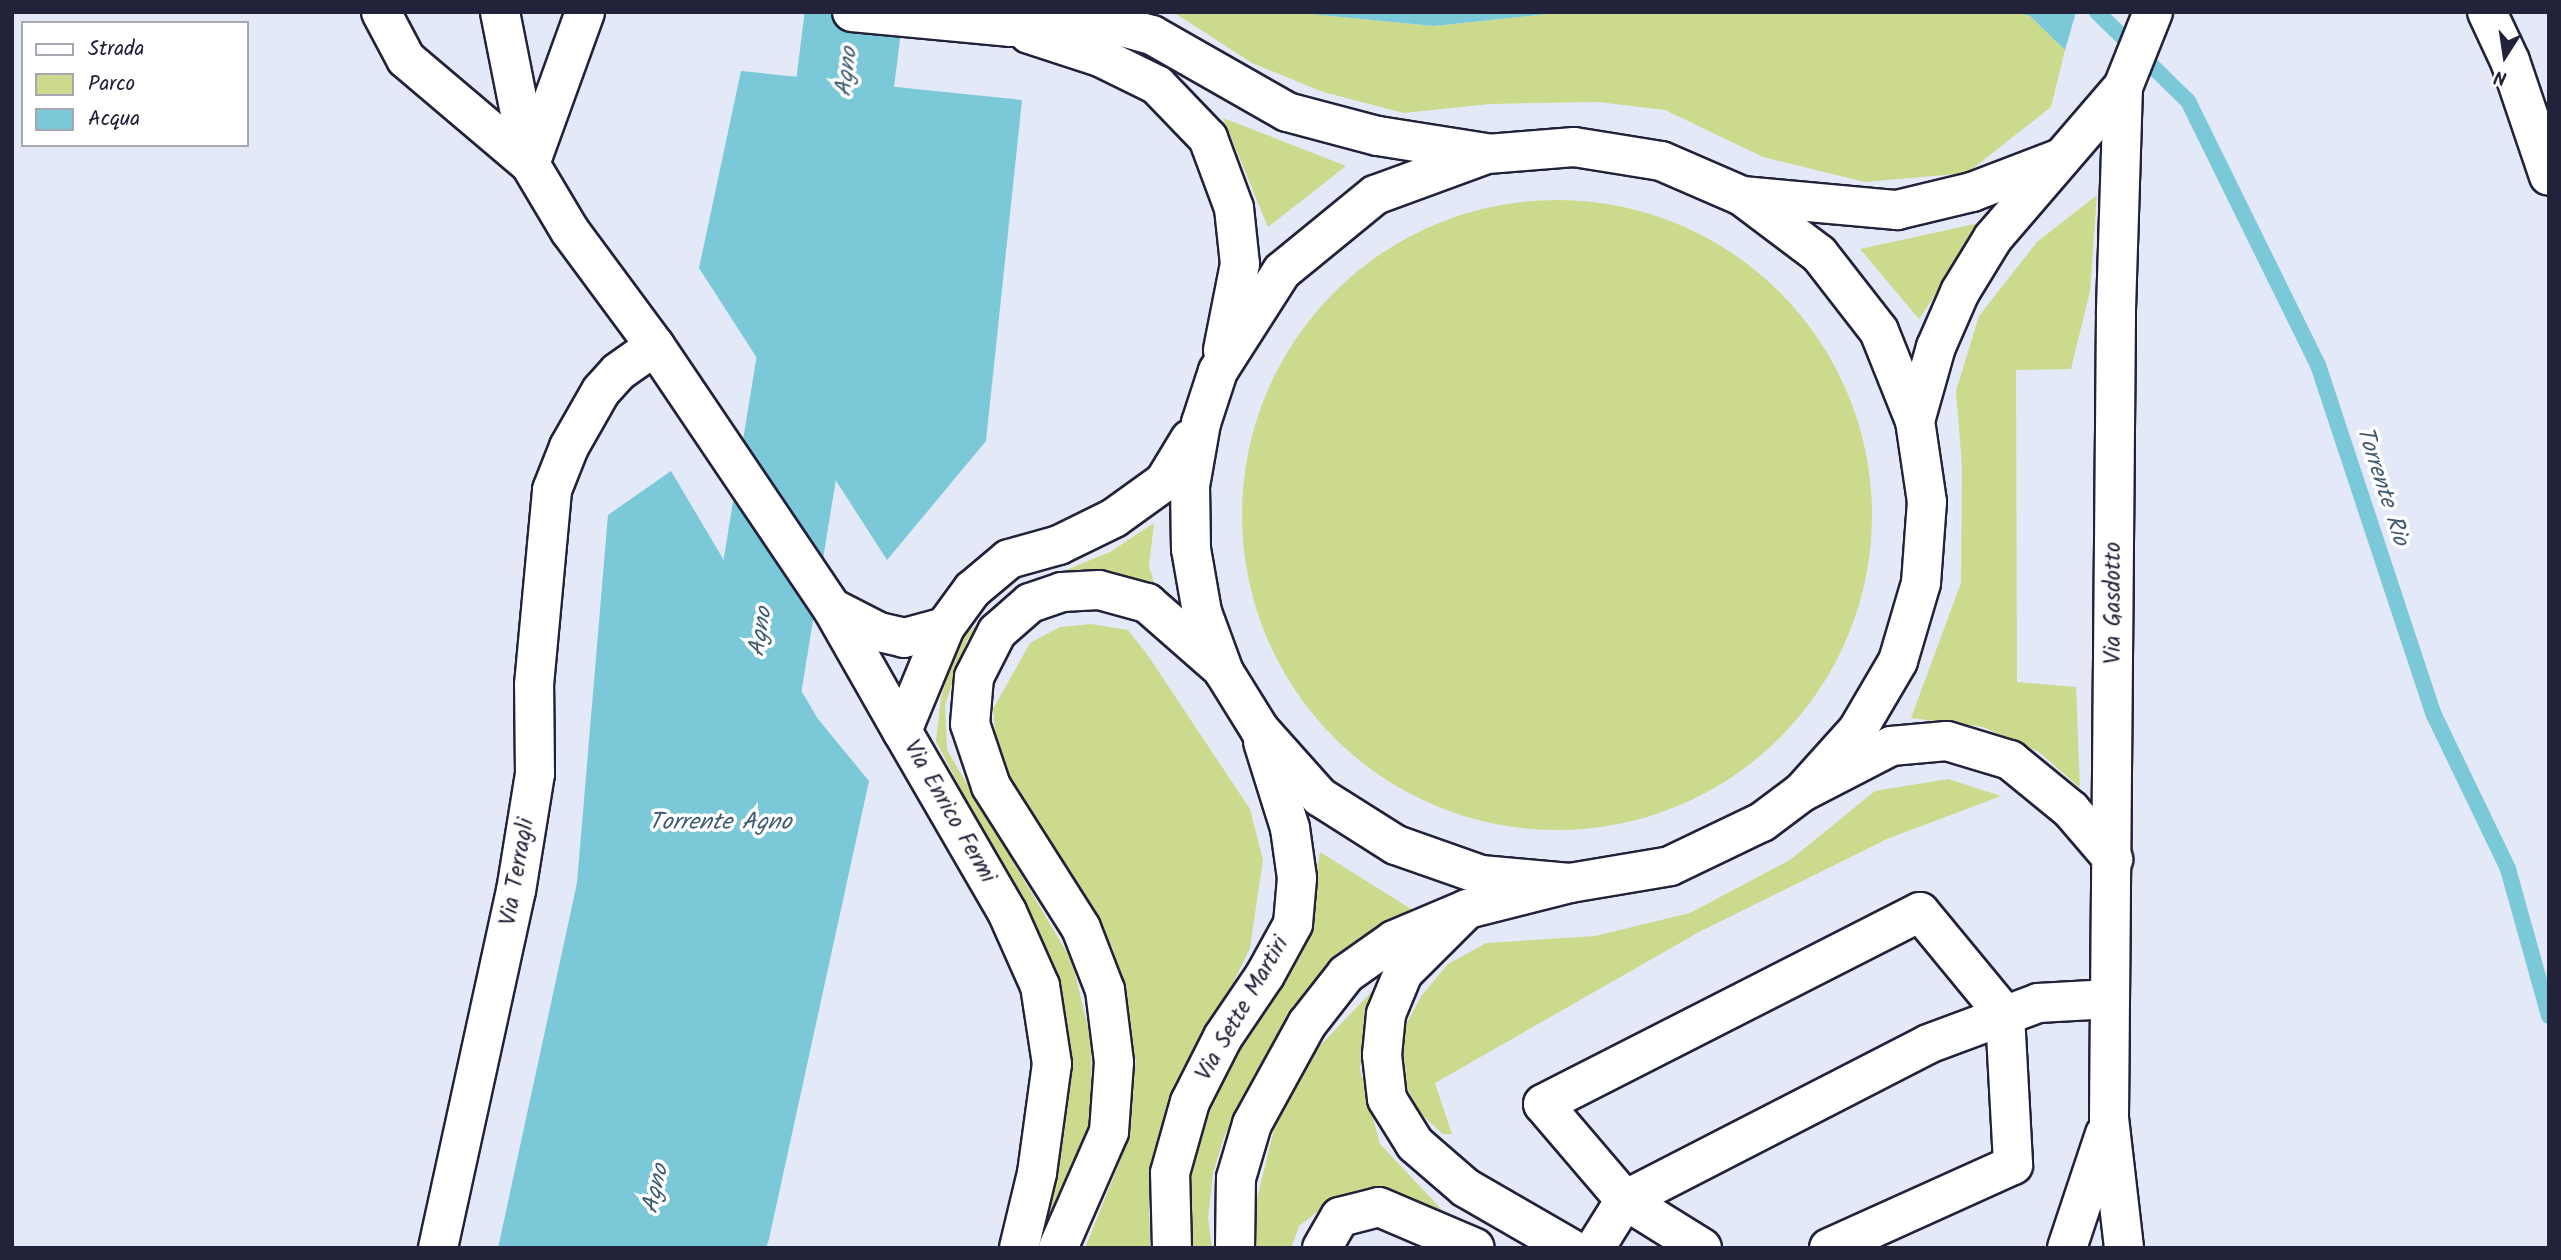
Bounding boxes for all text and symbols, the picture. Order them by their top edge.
legend [21,21,248,147]
north arrow [2470,21,2540,91]
text: Strada [88,33,144,66]
water label: Agno [830,46,864,98]
text: N [2492,61,2510,92]
text: Parco [88,68,135,101]
text: Acqua [88,103,140,136]
water label: Torrente Rio [2349,423,2415,549]
street label: Via Gasdotto [2100,542,2128,664]
water label: Agno [743,605,779,659]
street label: Via Enrico Fermi [897,736,1001,888]
water label: Torrente Agno [649,809,791,837]
street label: Via Terragli [495,816,541,928]
street label: Via Sette Martiri [1191,932,1295,1086]
water label: Agno [636,1162,676,1216]

